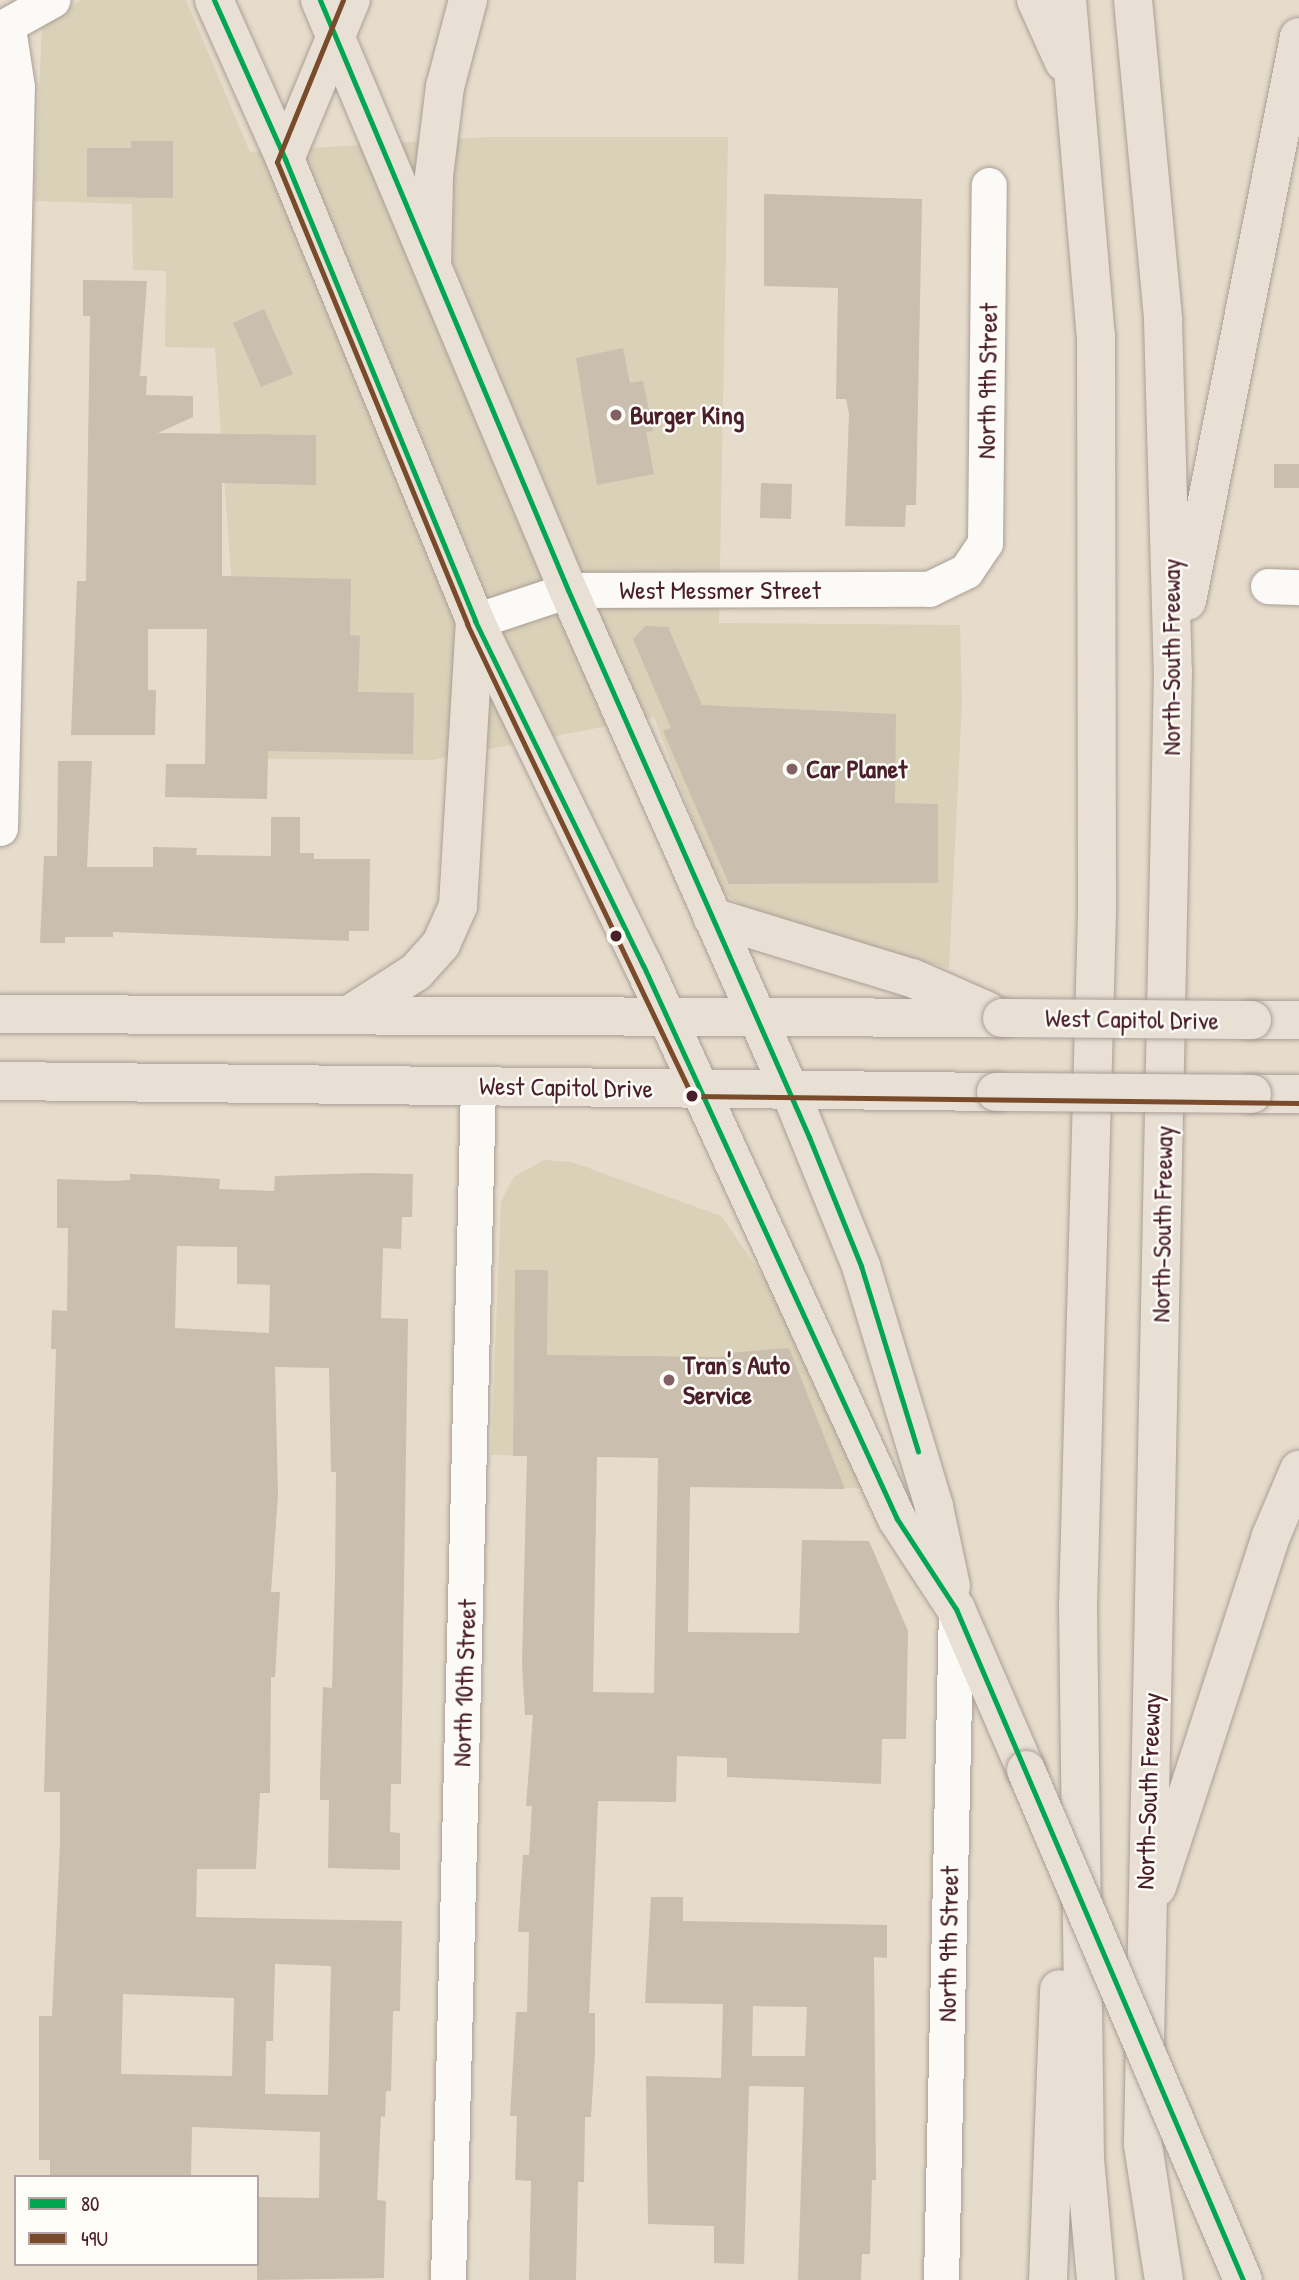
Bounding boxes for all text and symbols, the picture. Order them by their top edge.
street label: North 9th Street [970,303,1004,459]
place label: Burger King [630,399,744,431]
marker: Burger King [608,407,624,423]
street label: North-South Freeway [1155,558,1187,756]
street label: West Messmer Street [619,574,821,606]
place label: Car Planet [806,753,907,785]
marker: Car Planet [784,761,800,777]
unlabelled marker [609,929,623,943]
street label: West Capitol Drive [1045,1002,1219,1036]
street label: West Capitol Drive [479,1070,653,1104]
unlabelled marker [685,1089,699,1103]
street label: North-South Freeway [1145,1125,1179,1323]
place label: Tran's Auto Service [683,1349,790,1410]
marker: Tran's Auto Service [661,1372,677,1388]
street label: North 10th Street [445,1599,483,1767]
street label: North-South Freeway [1129,1692,1167,1890]
street label: North 9th Street [931,1866,965,2022]
legend [14,2175,259,2266]
text: 80 [81,2189,100,2218]
text: 49U [81,2224,108,2253]

